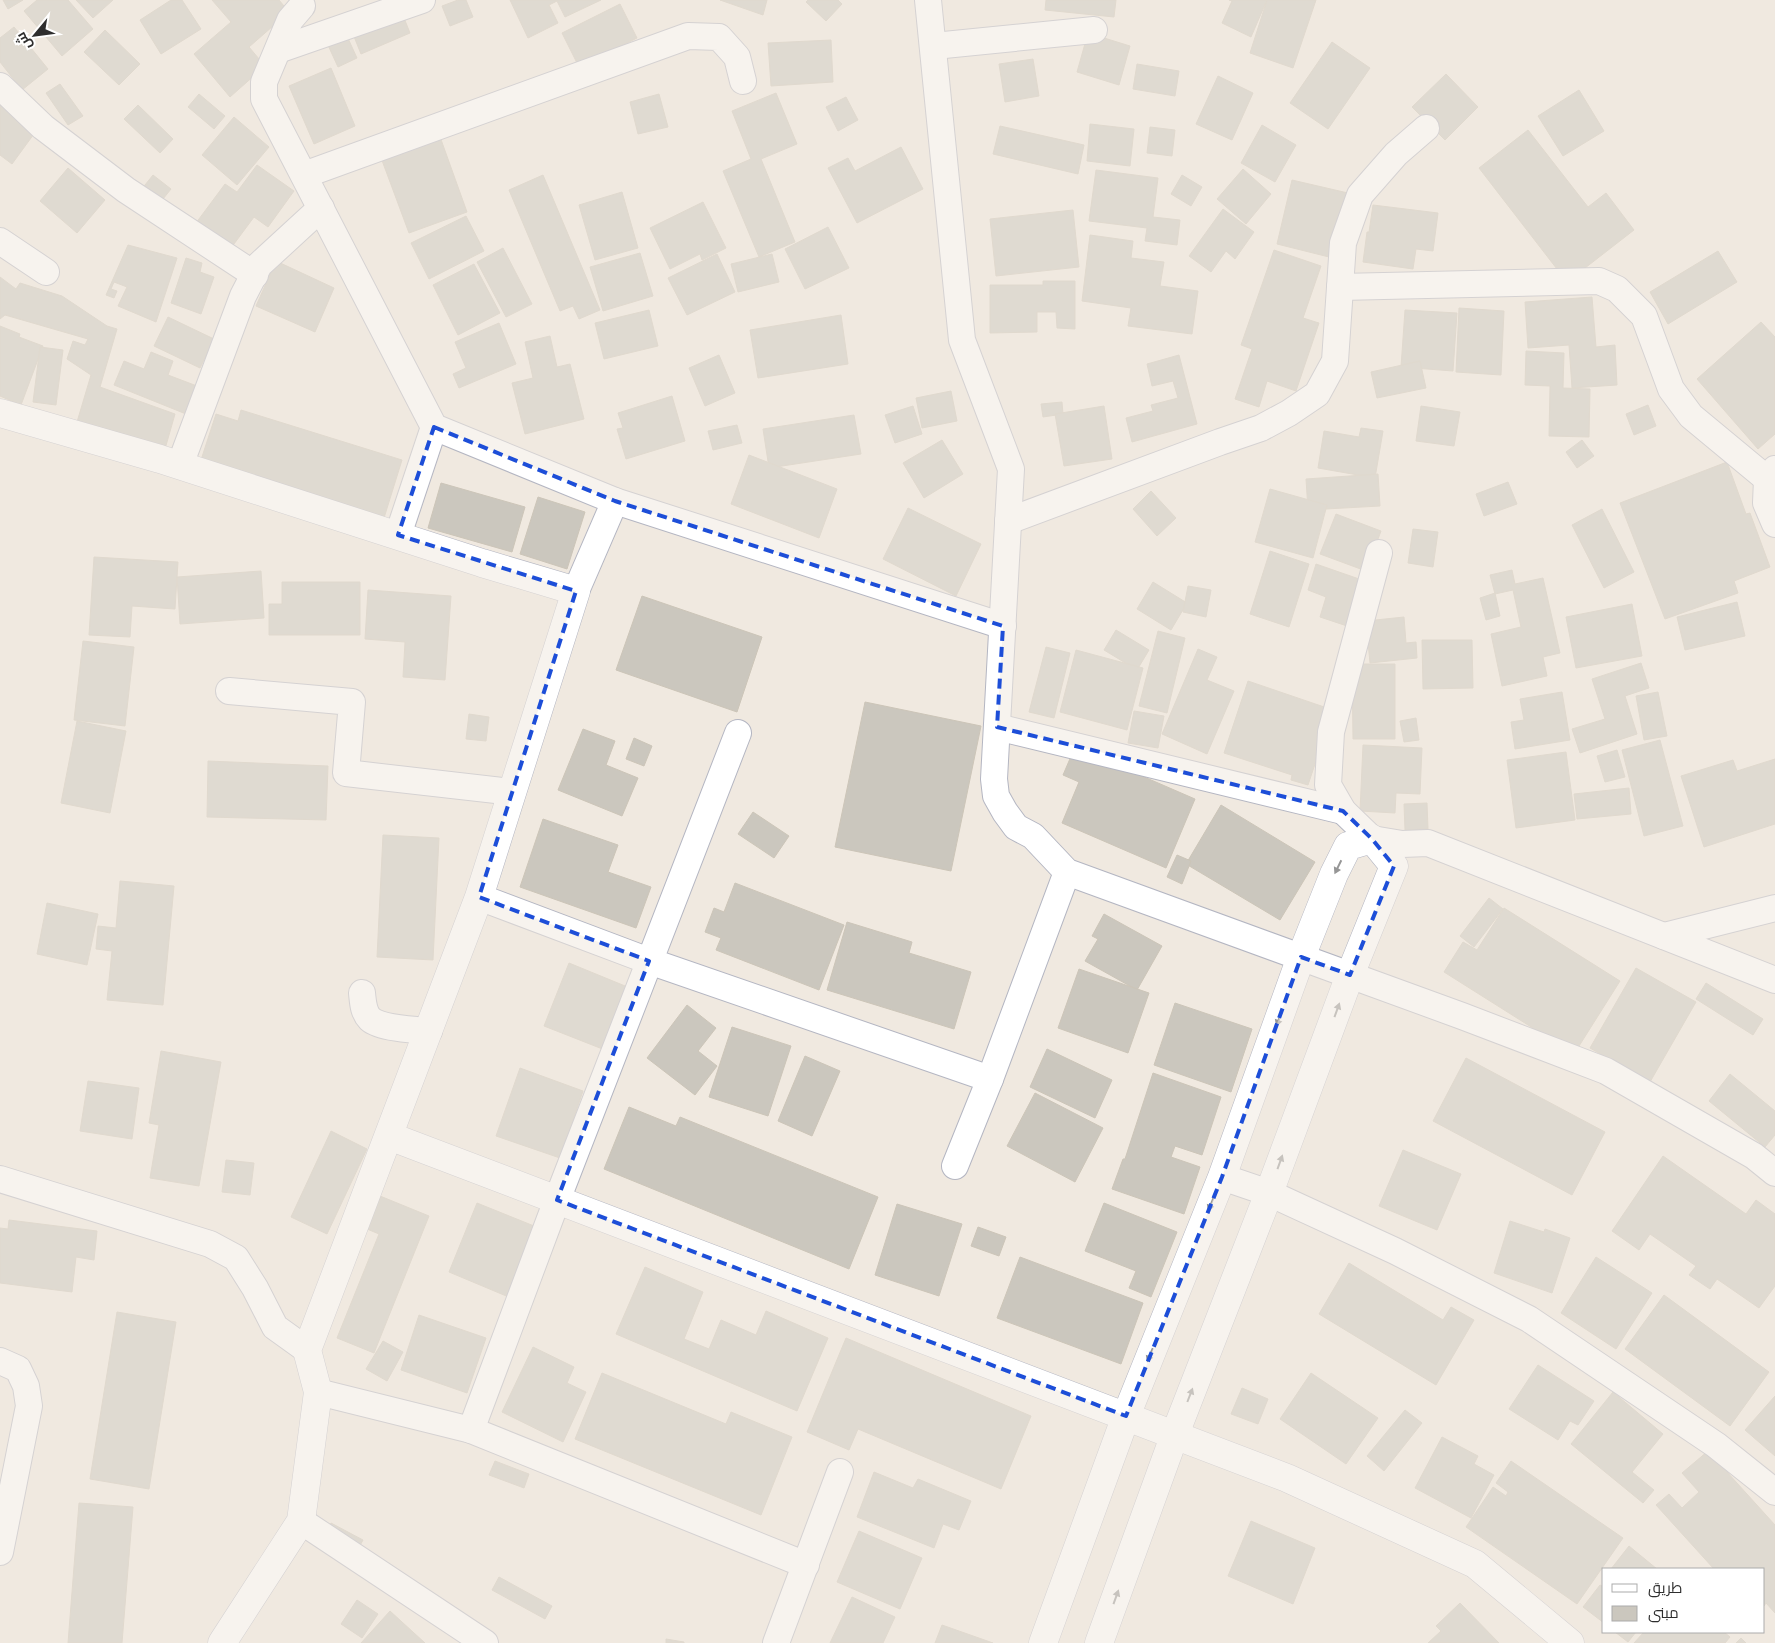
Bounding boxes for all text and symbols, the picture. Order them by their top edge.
north arrow [10,10,60,60]
text: ش [11,29,37,54]
one-way arrow [1334,860,1342,875]
one-way arrow [1333,1002,1341,1017]
one-way arrow [1275,1012,1283,1027]
one-way arrow [1277,1155,1285,1169]
one-way arrow [1207,1197,1215,1212]
one-way arrow [1146,1348,1154,1362]
one-way arrow [1186,1387,1194,1402]
legend [1602,1568,1765,1633]
text: طريق [1648,1578,1682,1598]
one-way arrow [1112,1589,1120,1604]
text: مبنى [1648,1603,1679,1623]

